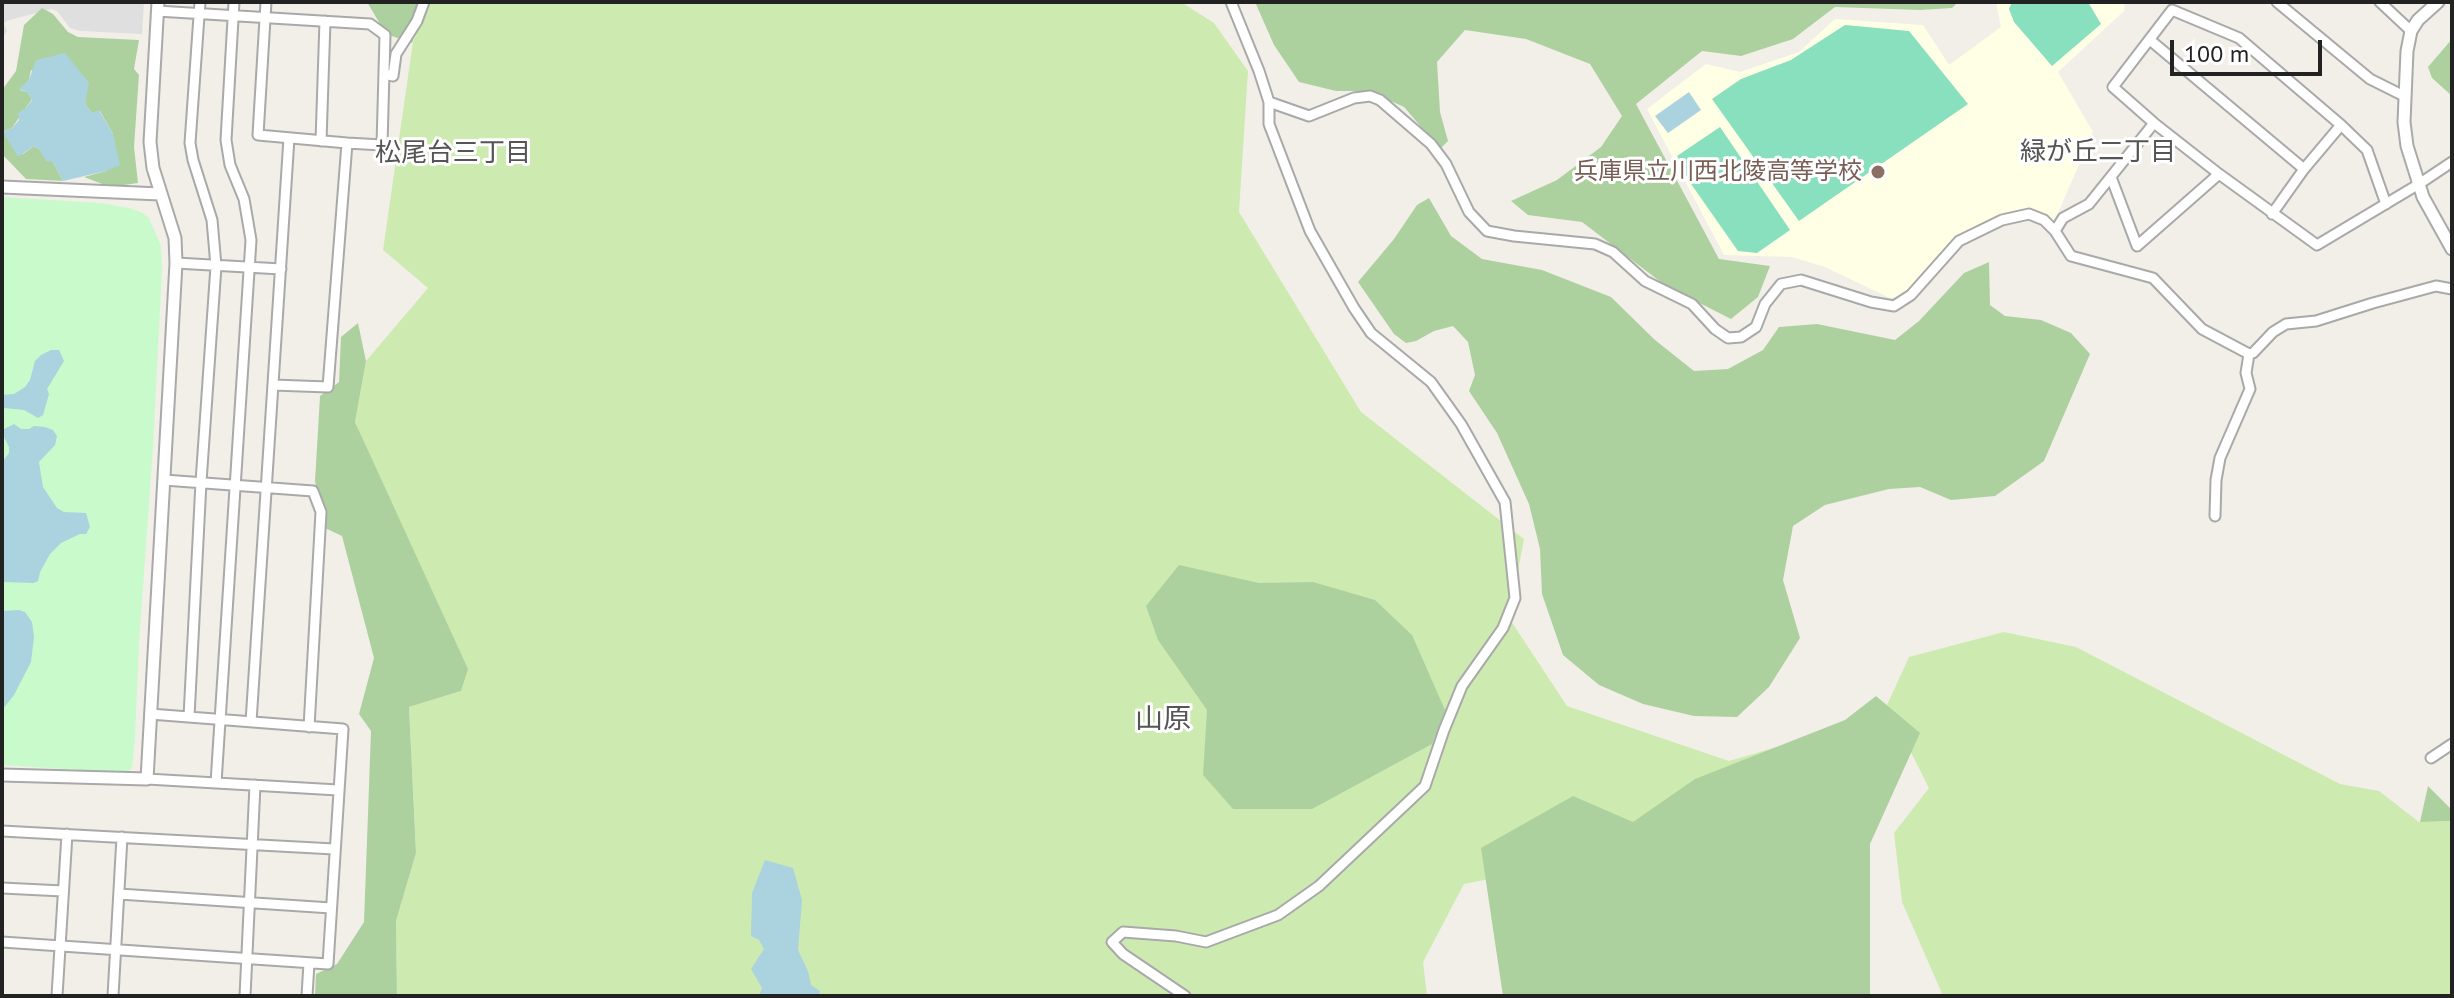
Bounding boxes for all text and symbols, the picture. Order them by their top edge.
scale bar [2174,24,2326,74]
text: 100 m [2184,38,2249,69]
district label: 緑が丘二丁目 [2020,137,2176,169]
district label: 松尾台三丁目 [375,138,531,170]
place label: 兵庫県立川西北陵高等学校 [1574,158,1862,186]
marker: 兵庫県立川西北陵高等学校 [1869,163,1887,181]
district label: 山原 [1135,703,1191,737]

